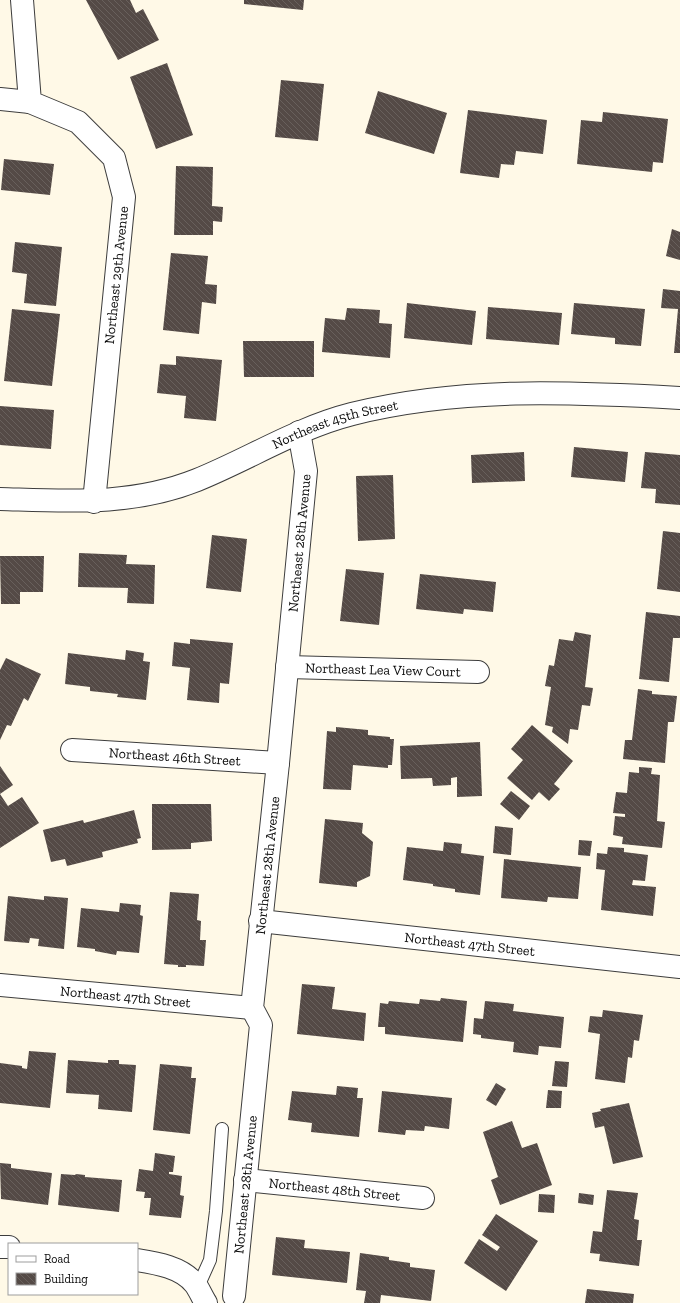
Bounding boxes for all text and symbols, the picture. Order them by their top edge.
street label: Northeast 29th Avenue [101,205,132,345]
street label: Northeast 45th Street [269,396,400,453]
street label: Northeast 28th Avenue [285,473,315,613]
street label: Northeast Lea View Court [305,659,462,681]
street label: Northeast 46th Street [108,744,242,770]
street label: Northeast 28th Avenue [252,795,283,935]
street label: Northeast 47th Street [404,929,537,960]
street label: Northeast 47th Street [59,983,192,1011]
street label: Northeast 28th Avenue [230,1114,261,1255]
street label: Northeast 48th Street [268,1174,402,1205]
legend [8,1243,138,1295]
text: Road [44,1252,70,1266]
text: Building [44,1272,88,1286]

